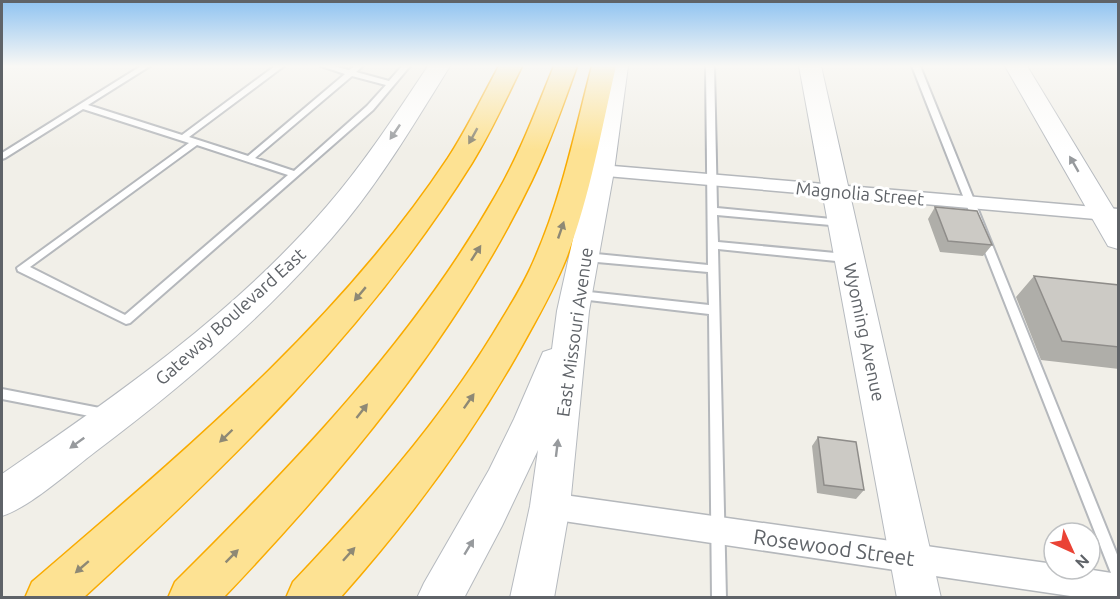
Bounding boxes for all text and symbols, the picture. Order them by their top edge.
one-way arrow [390,124,401,141]
one-way arrow [468,128,478,145]
one-way arrow [1069,155,1079,172]
street label: Magnolia Street [795,177,925,209]
one-way arrow [556,221,566,239]
street label: Gateway Boulevard East [151,243,309,389]
one-way arrow [471,245,482,261]
street label: East Missouri Avenue [552,246,596,418]
street label: Wyoming Avenue [841,261,889,403]
one-way arrow [354,287,367,302]
one-way arrow [463,393,474,409]
one-way arrow [356,403,368,418]
one-way arrow [220,429,234,443]
one-way arrow [70,436,85,448]
one-way arrow [552,438,562,457]
north arrow [1042,521,1102,581]
street label: Rosewood Street [752,524,916,570]
one-way arrow [464,539,475,556]
one-way arrow [342,547,355,562]
one-way arrow [225,550,239,564]
text: N [1072,551,1093,572]
one-way arrow [74,561,90,574]

